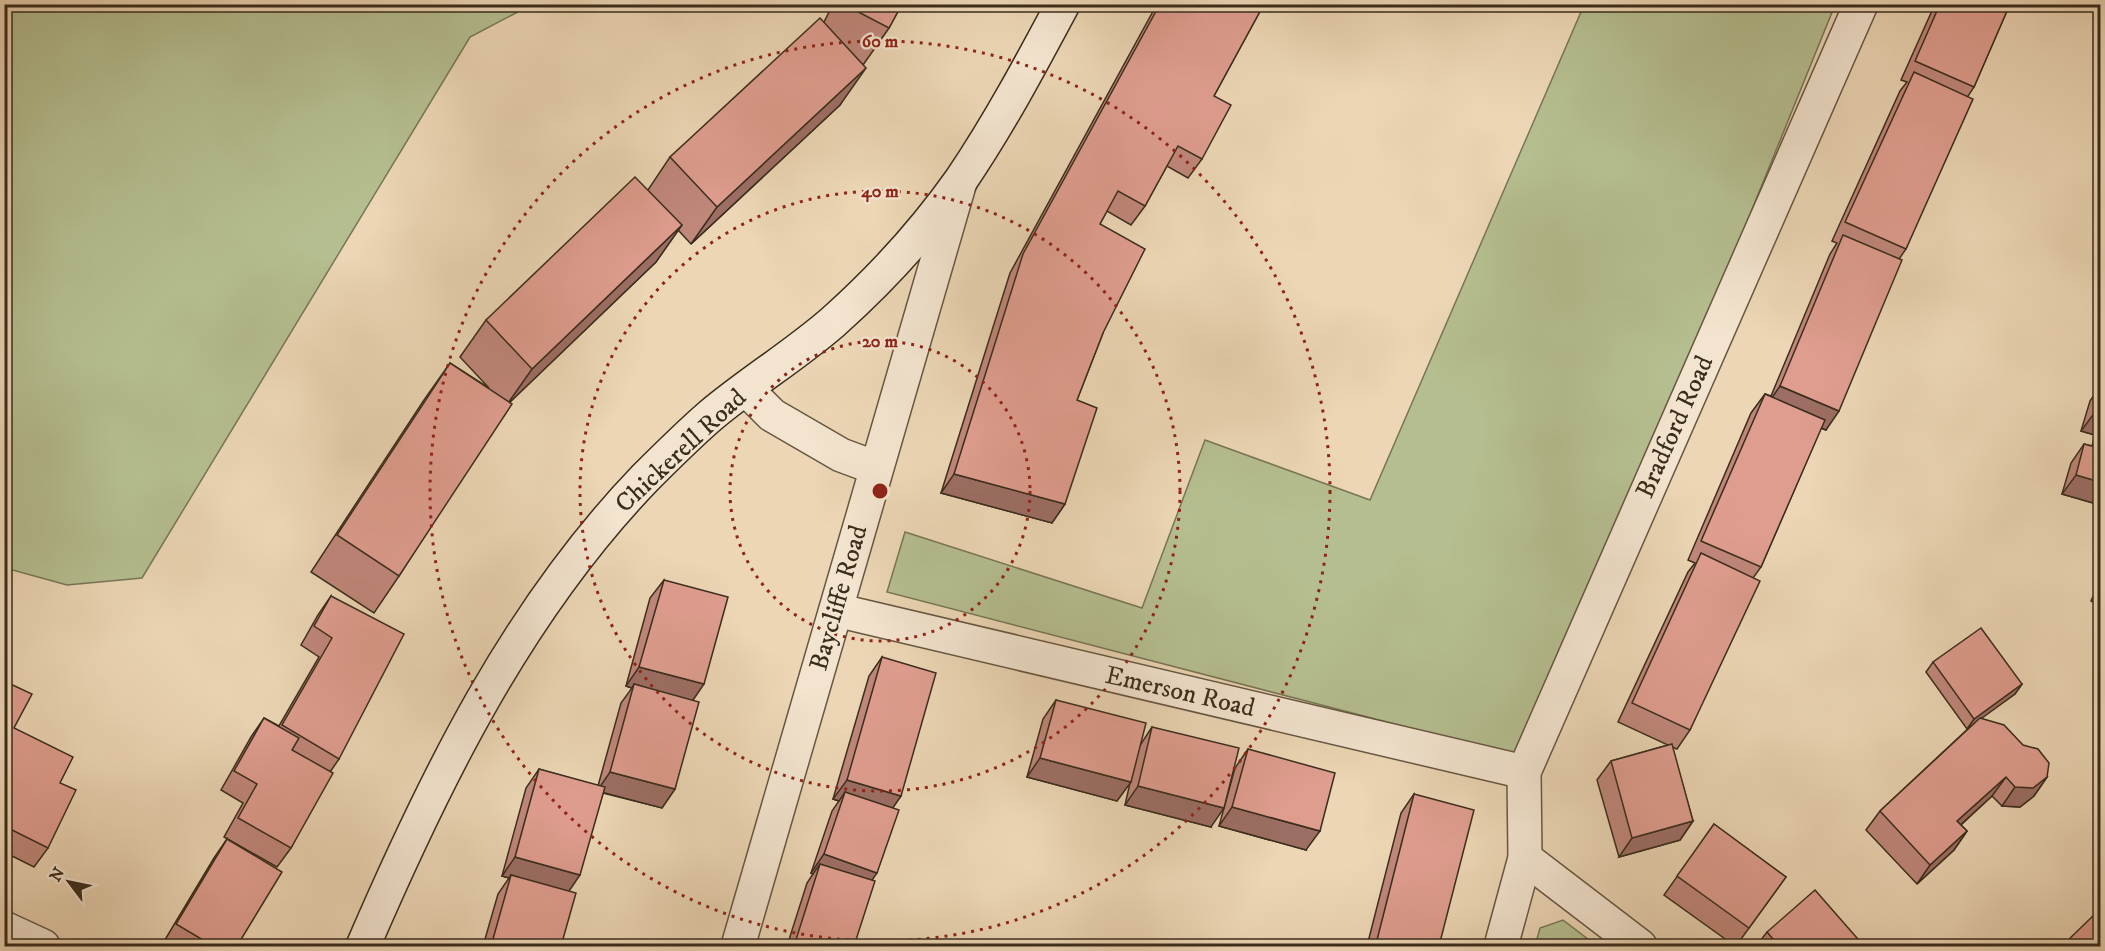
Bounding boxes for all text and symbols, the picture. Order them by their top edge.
text: 60 m [862,31,899,53]
text: 40 m [860,181,899,203]
text: 20 m [862,331,898,353]
street label: Bradford Road [1629,351,1721,503]
street label: Chickerell Road [608,382,754,520]
centre of rings [870,481,890,501]
street label: Baycliffe Road [802,521,876,675]
street label: Emerson Road [1102,659,1258,725]
north arrow [39,852,99,912]
text: N [45,864,69,885]

